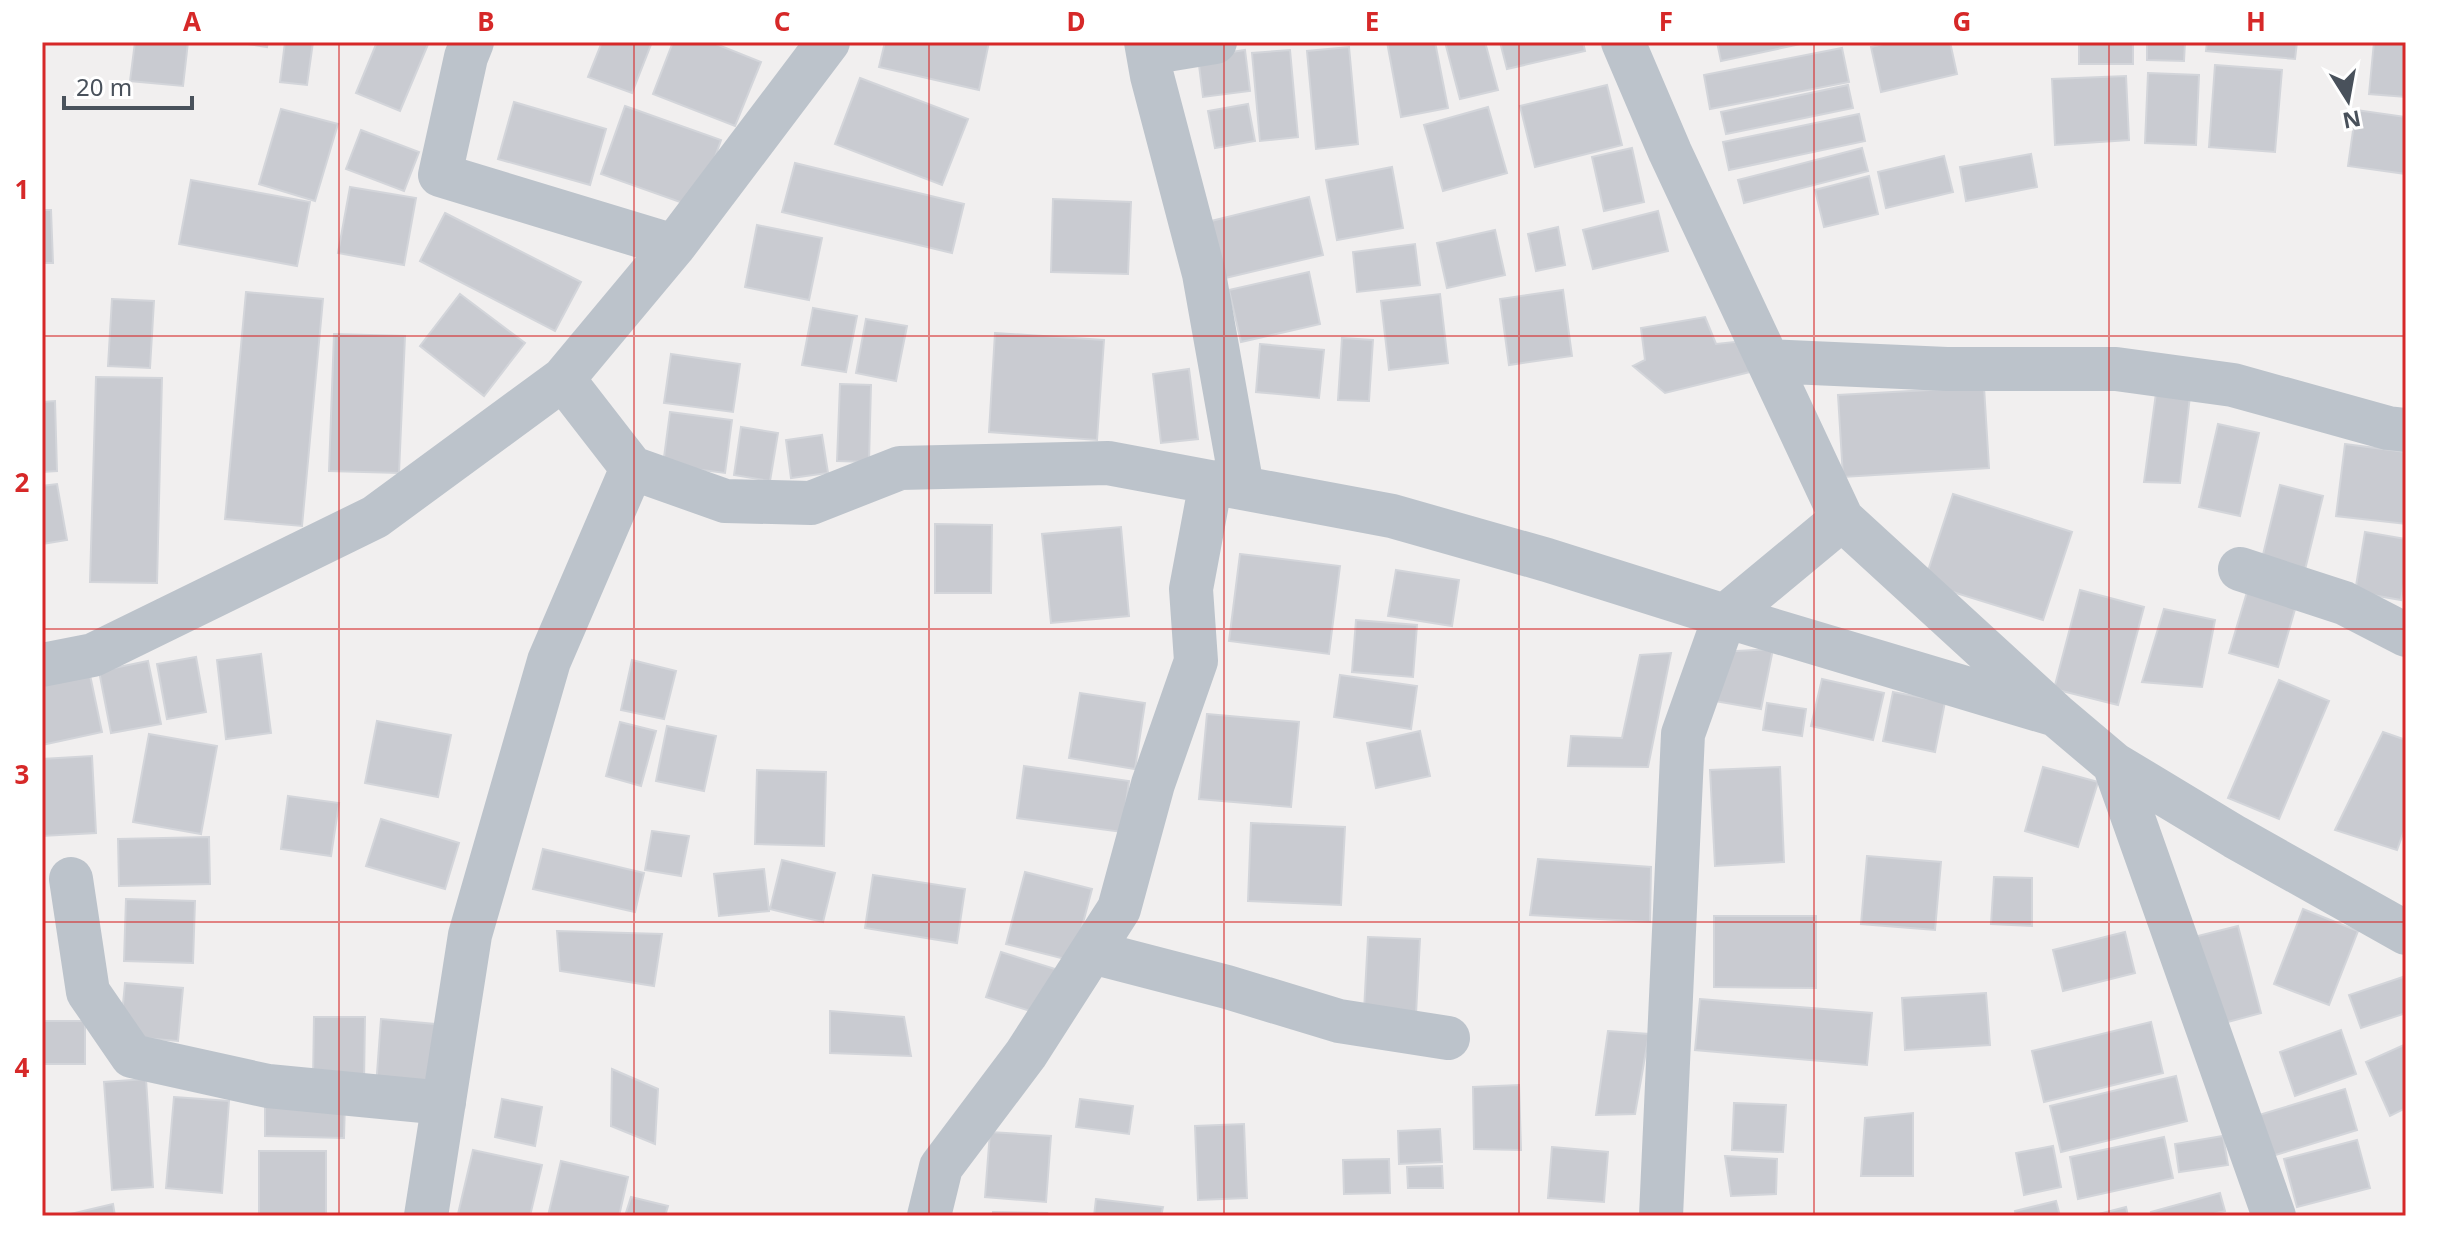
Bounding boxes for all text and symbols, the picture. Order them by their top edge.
text: A [183,3,201,39]
text: B [477,3,495,39]
text: C [774,3,790,39]
text: D [1066,3,1086,39]
text: E [1365,3,1379,39]
text: F [1659,3,1673,39]
text: G [1953,3,1971,39]
text: H [2246,3,2266,39]
scale bar [64,60,192,110]
north arrow [2308,60,2388,140]
text: 20 m [76,70,132,103]
text: N [2340,104,2364,137]
text: 1 [15,171,29,207]
text: 2 [15,464,30,500]
text: 3 [15,756,29,792]
text: 4 [15,1049,30,1085]

